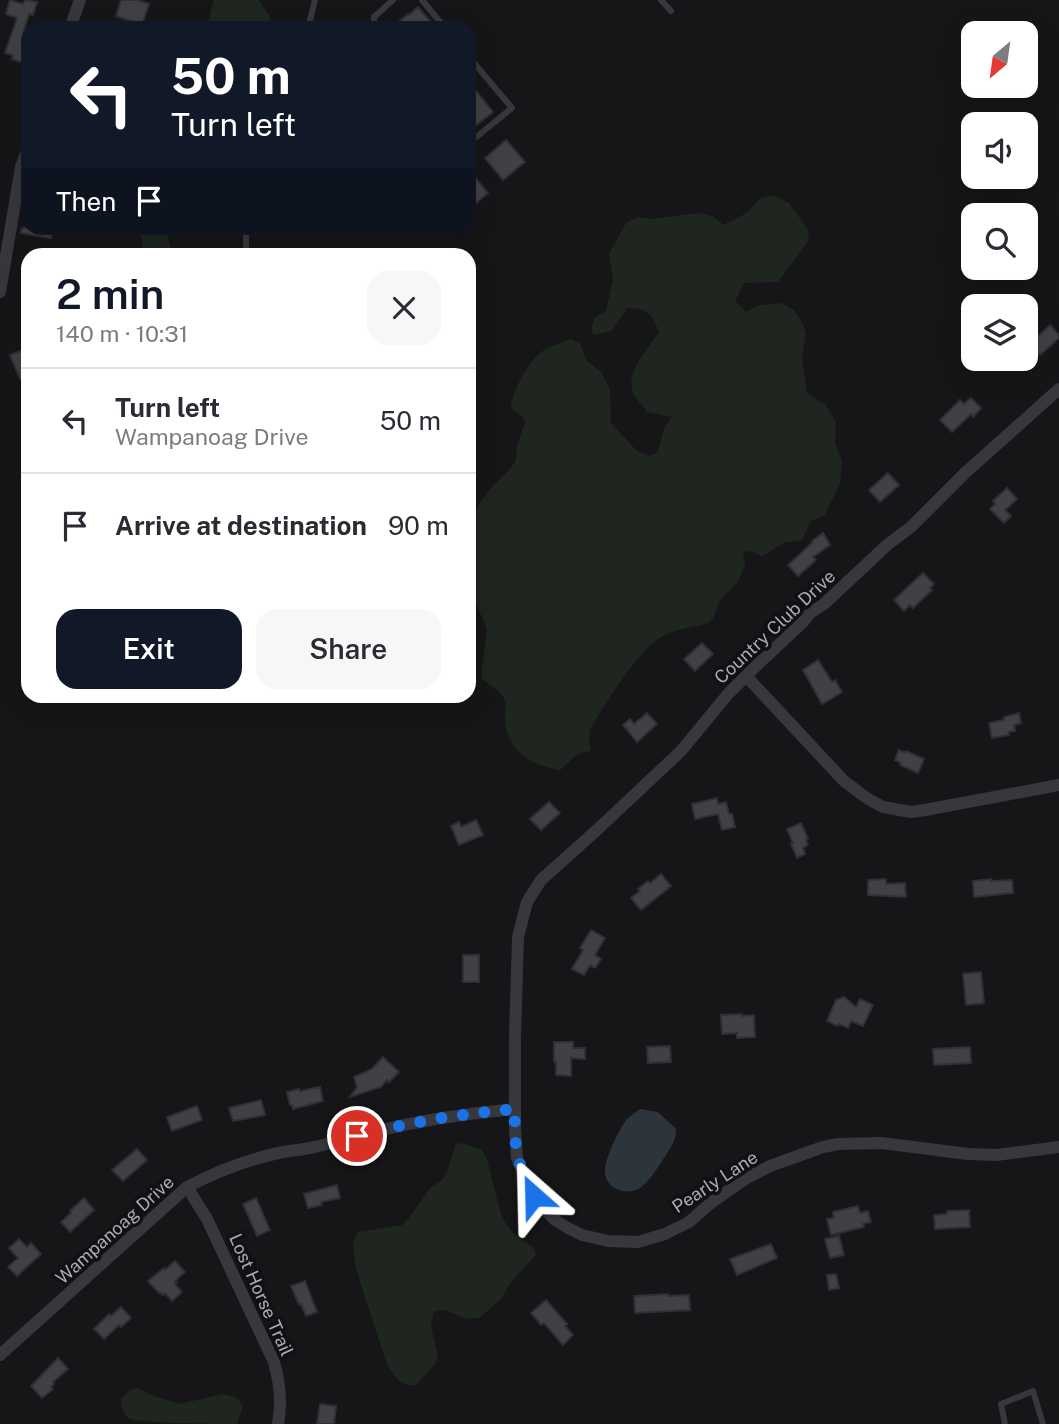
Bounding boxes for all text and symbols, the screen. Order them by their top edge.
north arrow [961,21,1038,98]
map controls [961,21,1038,371]
text: 50 m [171,47,291,105]
icon: left [56,49,147,140]
text: Turn left [171,106,296,143]
button: sound [961,112,1038,189]
icon: arrive [130,182,168,220]
text: Then [56,186,116,217]
button: search [961,203,1038,280]
text: 2 min [56,269,164,318]
button: close [367,271,441,345]
button: layers [961,294,1038,371]
text: 140 m · 10:31 [56,320,188,347]
text: Turn left [115,392,220,423]
icon: left [56,402,94,440]
text: 50 m [380,405,441,436]
text: Wampanoag Drive [115,423,309,450]
icon: arrive [56,507,94,545]
text: Arrive at destination [115,510,367,541]
text: 90 m [388,510,449,541]
street label: Country Club Drive [710,565,839,688]
button: Exit [56,609,242,689]
button: Share [256,609,441,689]
pin [327,1106,387,1166]
icon: arrive [338,1117,376,1155]
street label: Pearly Lane [668,1146,762,1217]
position arrow [497,1159,571,1233]
street label: Wampanoag Drive [51,1171,178,1288]
street label: Lost Horse Trail [225,1230,298,1359]

